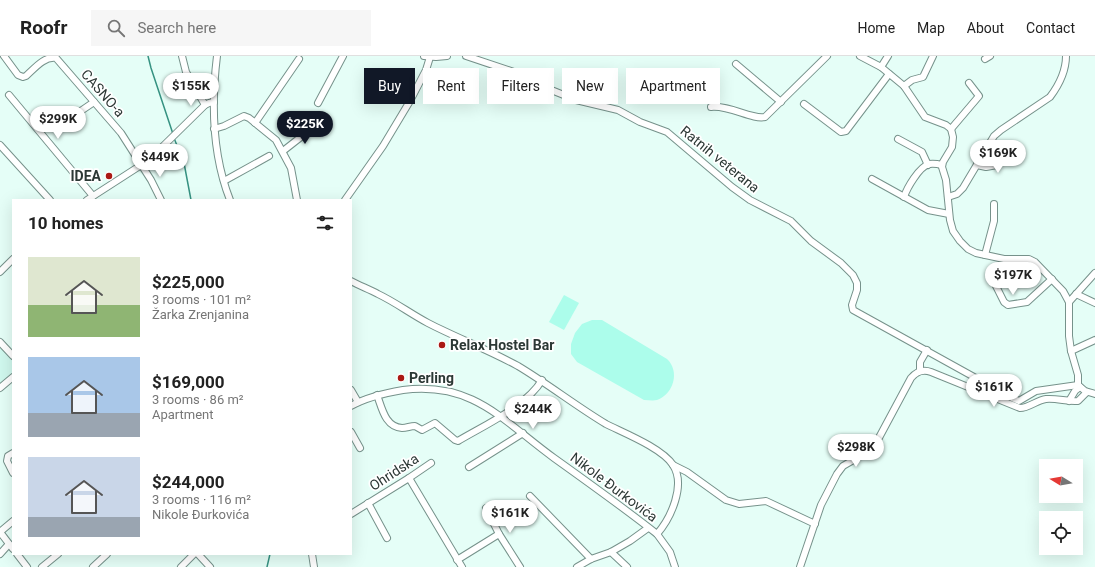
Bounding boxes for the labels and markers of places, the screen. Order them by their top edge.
pin: $155K [163,73,219,107]
pin: $299K [30,106,86,140]
pin: $225K [277,111,333,145]
pin: $169K [970,140,1026,174]
pin: $449K [132,144,188,178]
place label: IDEA [71,168,102,184]
marker: IDEA [104,171,114,181]
pin: $197K [985,262,1041,296]
place label: Relax Hostel Bar [450,337,554,353]
marker: Relax Hostel Bar [437,340,447,350]
place label: Perling [409,370,454,386]
marker: Perling [396,373,406,383]
pin: $161K [966,374,1022,408]
pin: $244K [505,396,561,430]
pin: $298K [828,434,884,468]
pin: $161K [482,500,538,534]

